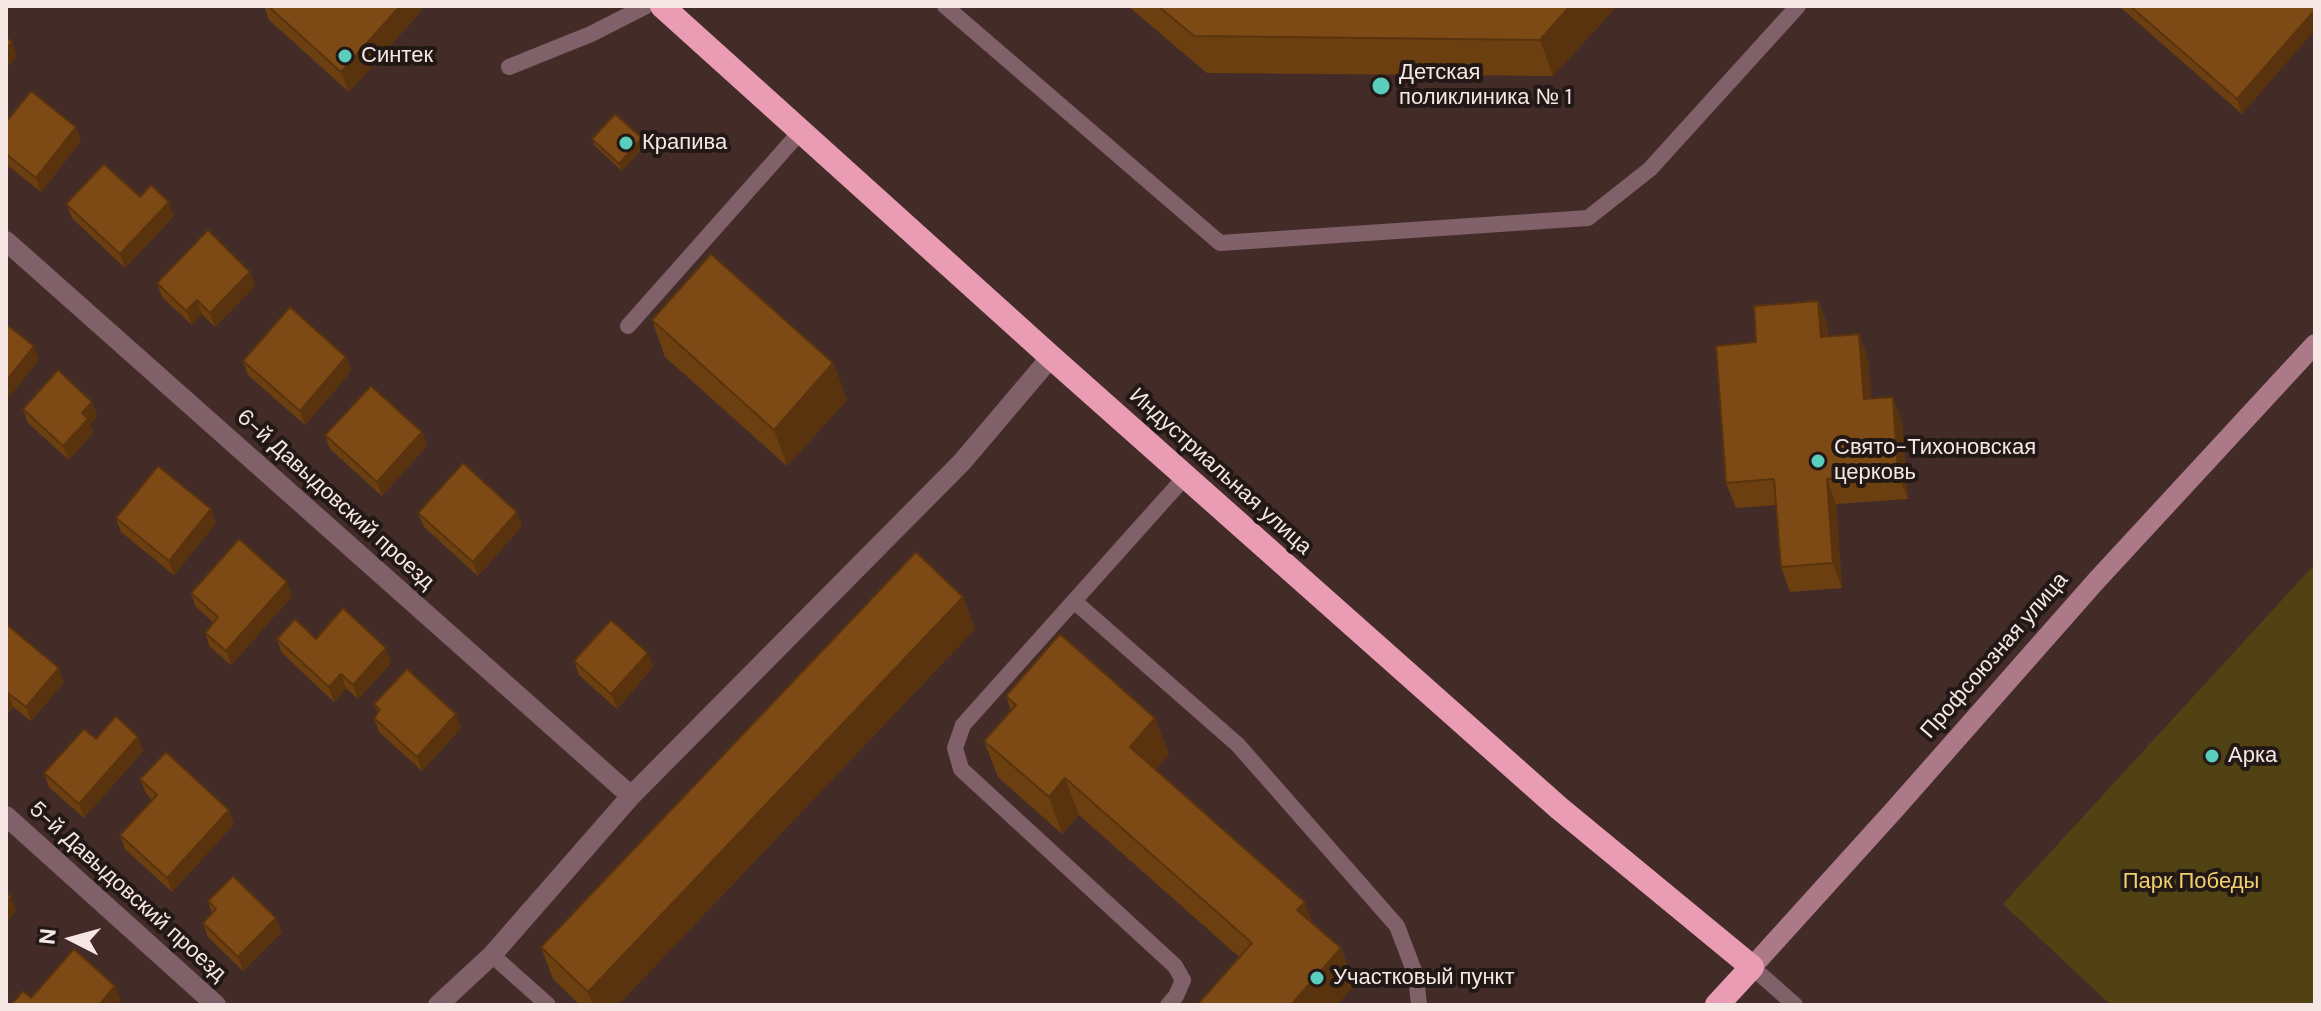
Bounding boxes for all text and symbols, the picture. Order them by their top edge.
place label: Синтек [361,43,433,69]
marker: Синтек [336,47,354,65]
place label: Детская поликлиника № 1 [1399,60,1572,112]
marker: Детская поликлиника № 1 [1370,75,1392,97]
place label: Крапива [642,130,727,156]
marker: Крапива [617,134,635,152]
street label: Индустриальная улица [1123,383,1317,561]
street label: 6-й Давыдовский проезд [231,404,439,596]
place label: Свято-Тихоновская церковь [1834,435,2036,486]
marker: Свято-Тихоновская церковь [1809,452,1827,470]
street label: Профсоюзная улица [1916,568,2074,744]
place label: Арка [2228,743,2277,769]
marker: Арка [2203,747,2221,765]
street label: 5-й Давыдовский проезд [23,796,231,988]
park label: Парк Победы [2123,869,2259,895]
north arrow [32,899,112,979]
text: N [32,927,63,946]
place label: Участковый пункт [1333,965,1515,991]
marker: Участковый пункт [1308,969,1326,987]

